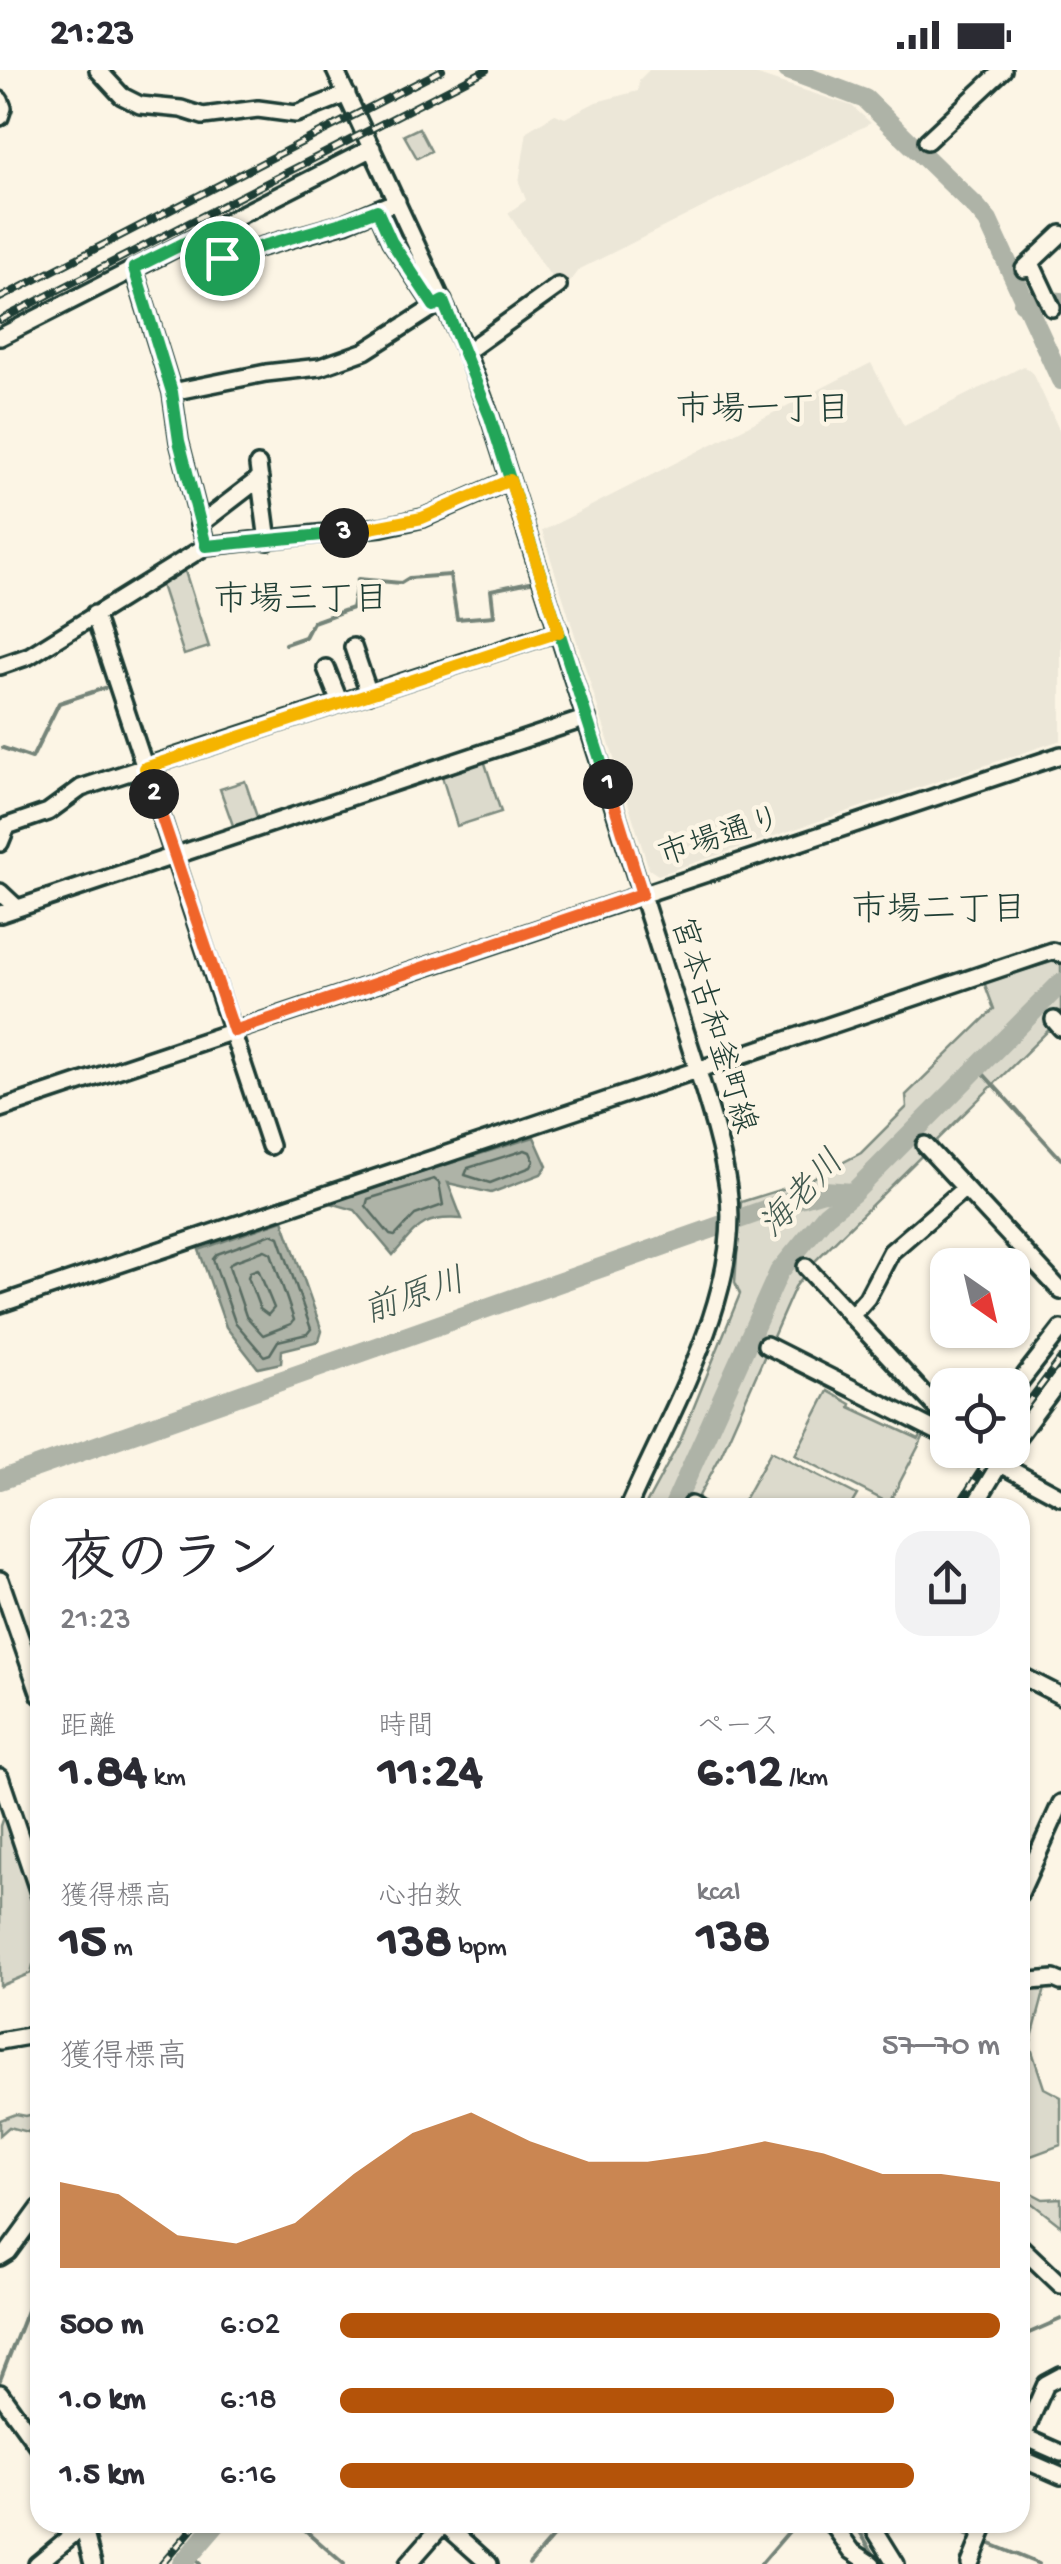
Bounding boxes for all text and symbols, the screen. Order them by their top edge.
text: 21:23 [50,13,134,57]
pin [180,216,265,301]
icon: arrive [195,231,250,286]
district label: 市場一丁目 [675,391,851,433]
pin: 3 [319,508,369,558]
text: 3 [337,516,351,549]
district label: 市場三丁目 [213,581,389,623]
pin: 1 [583,759,633,809]
text: 1 [602,767,614,800]
pin: 2 [129,769,179,819]
text: 2 [147,777,161,810]
street label: 市場通り [654,800,788,877]
district label: 市場二丁目 [851,891,1027,933]
street label: 宮本古和釜町線 [660,913,763,1139]
water label: 海老川 [752,1142,855,1248]
north arrow [930,1248,1030,1348]
map controls [930,1248,1030,1468]
water label: 前原川 [358,1261,471,1335]
button: locate [930,1368,1030,1468]
button: share [895,1531,1000,1636]
text: 夜のラン [60,1532,280,1596]
text: 21:23 [60,1602,131,1640]
text: 距離 [60,1712,116,1745]
text: 時間 [378,1712,434,1745]
text: ペース [697,1712,779,1745]
text: 1.84 [60,1745,147,1804]
text: 11:24 [378,1745,483,1804]
text: 6:12 [697,1745,782,1804]
text: km [147,1762,186,1795]
text: /km [782,1762,828,1795]
text: kcal [697,1877,740,1910]
text: 獲得標高 [60,1882,172,1915]
text: 心拍数 [378,1882,462,1915]
text: 138 [697,1910,770,1969]
text: 15 [60,1915,106,1974]
text: 138 [378,1915,452,1974]
text: m [106,1932,133,1965]
text: bpm [452,1932,507,1965]
text: 57–70 m [882,2028,1000,2066]
text: 獲得標高 [60,2040,188,2078]
text: 500 m [60,2307,143,2345]
text: 6:02 [220,2307,280,2345]
text: 1.0 km [60,2382,146,2420]
text: 6:18 [220,2382,277,2420]
text: 1.5 km [60,2457,144,2495]
text: 6:16 [220,2457,275,2495]

